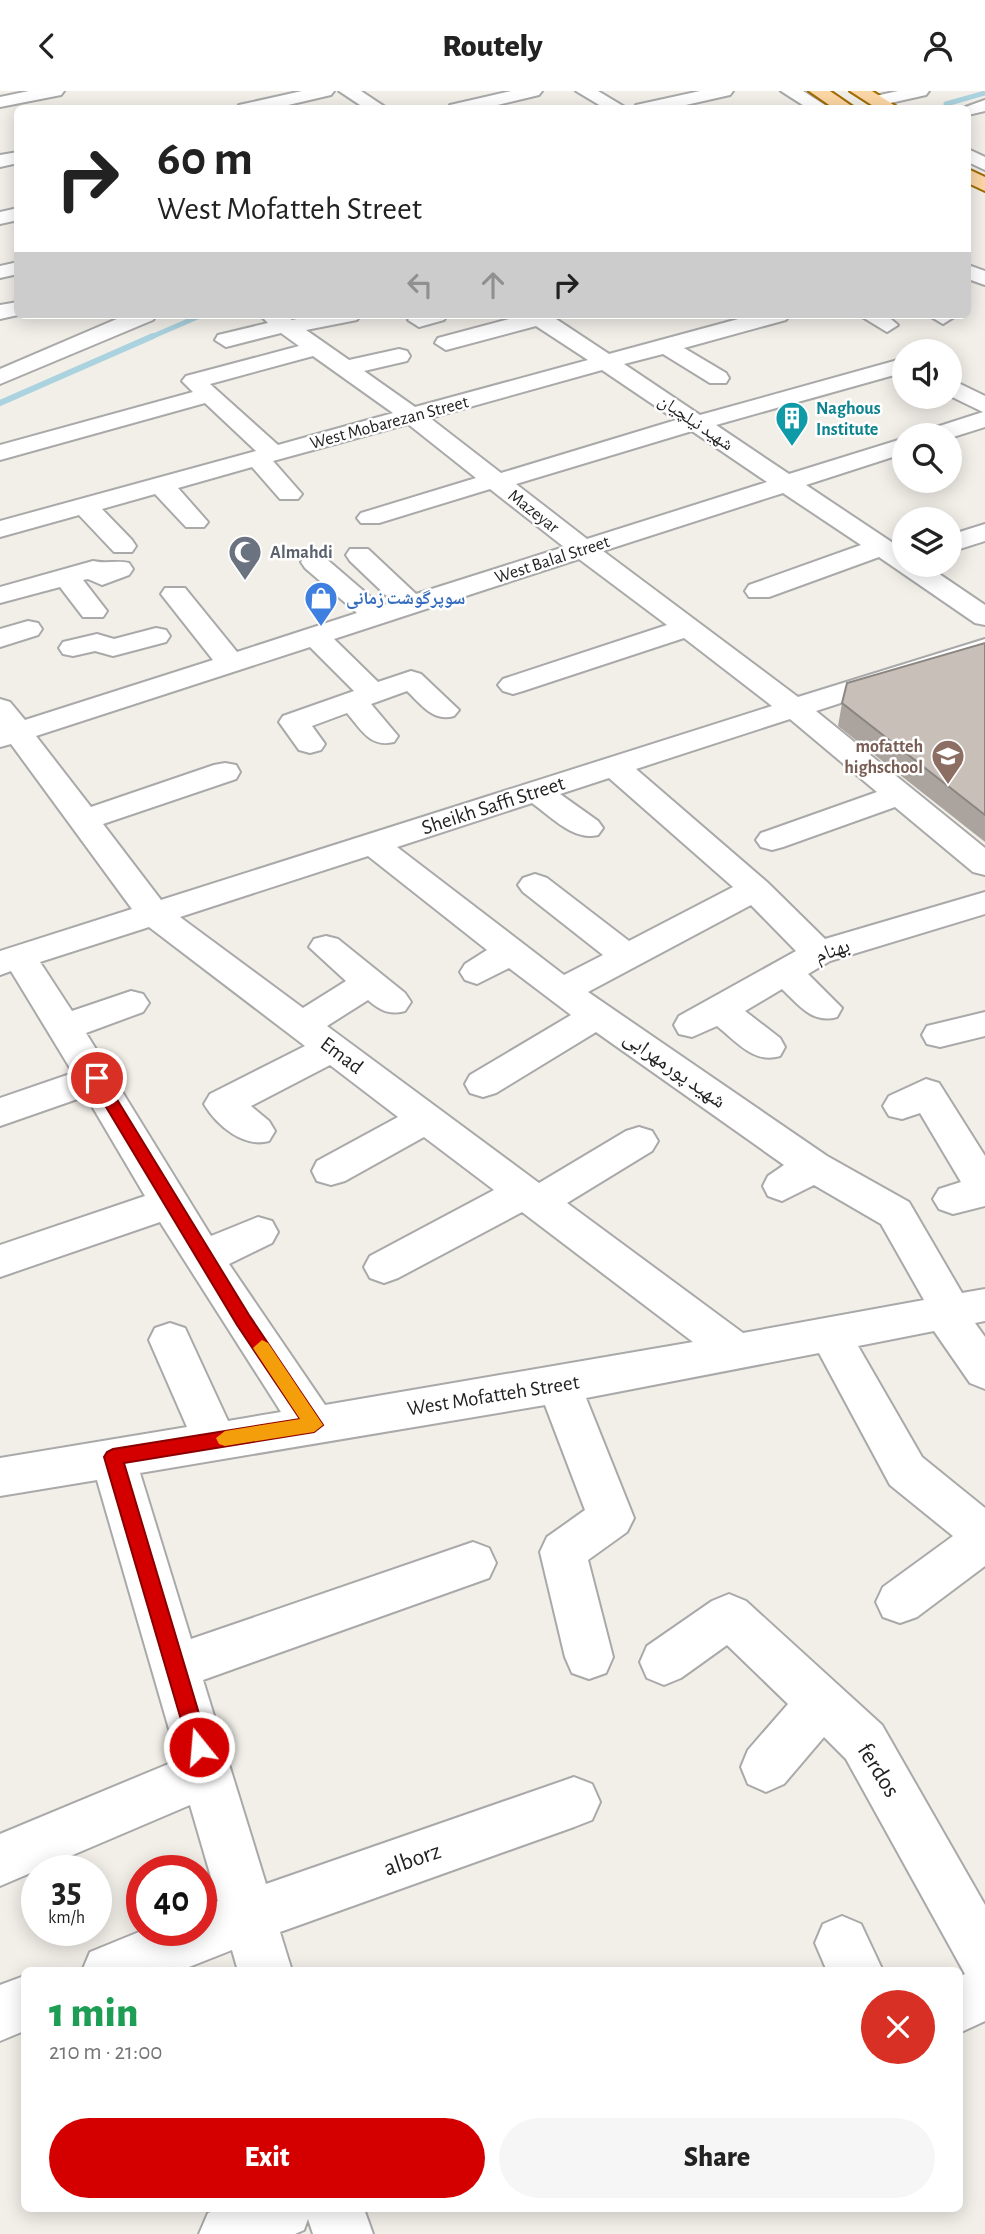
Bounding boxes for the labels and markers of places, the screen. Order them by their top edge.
building icon: Naghous Institute [773,399,811,448]
place label: Naghous Institute [816,400,881,439]
mosque icon: Almahdi [226,533,264,582]
place label: Almahdi [270,544,333,562]
shop icon: سوپرگوشت زمانی [302,579,340,628]
place label: سوپرگوشت زمانی [346,589,465,609]
school or university icon: mofatteh highschool [929,737,967,786]
place label: mofatteh highschool [844,738,923,777]
pin [67,1048,127,1108]

